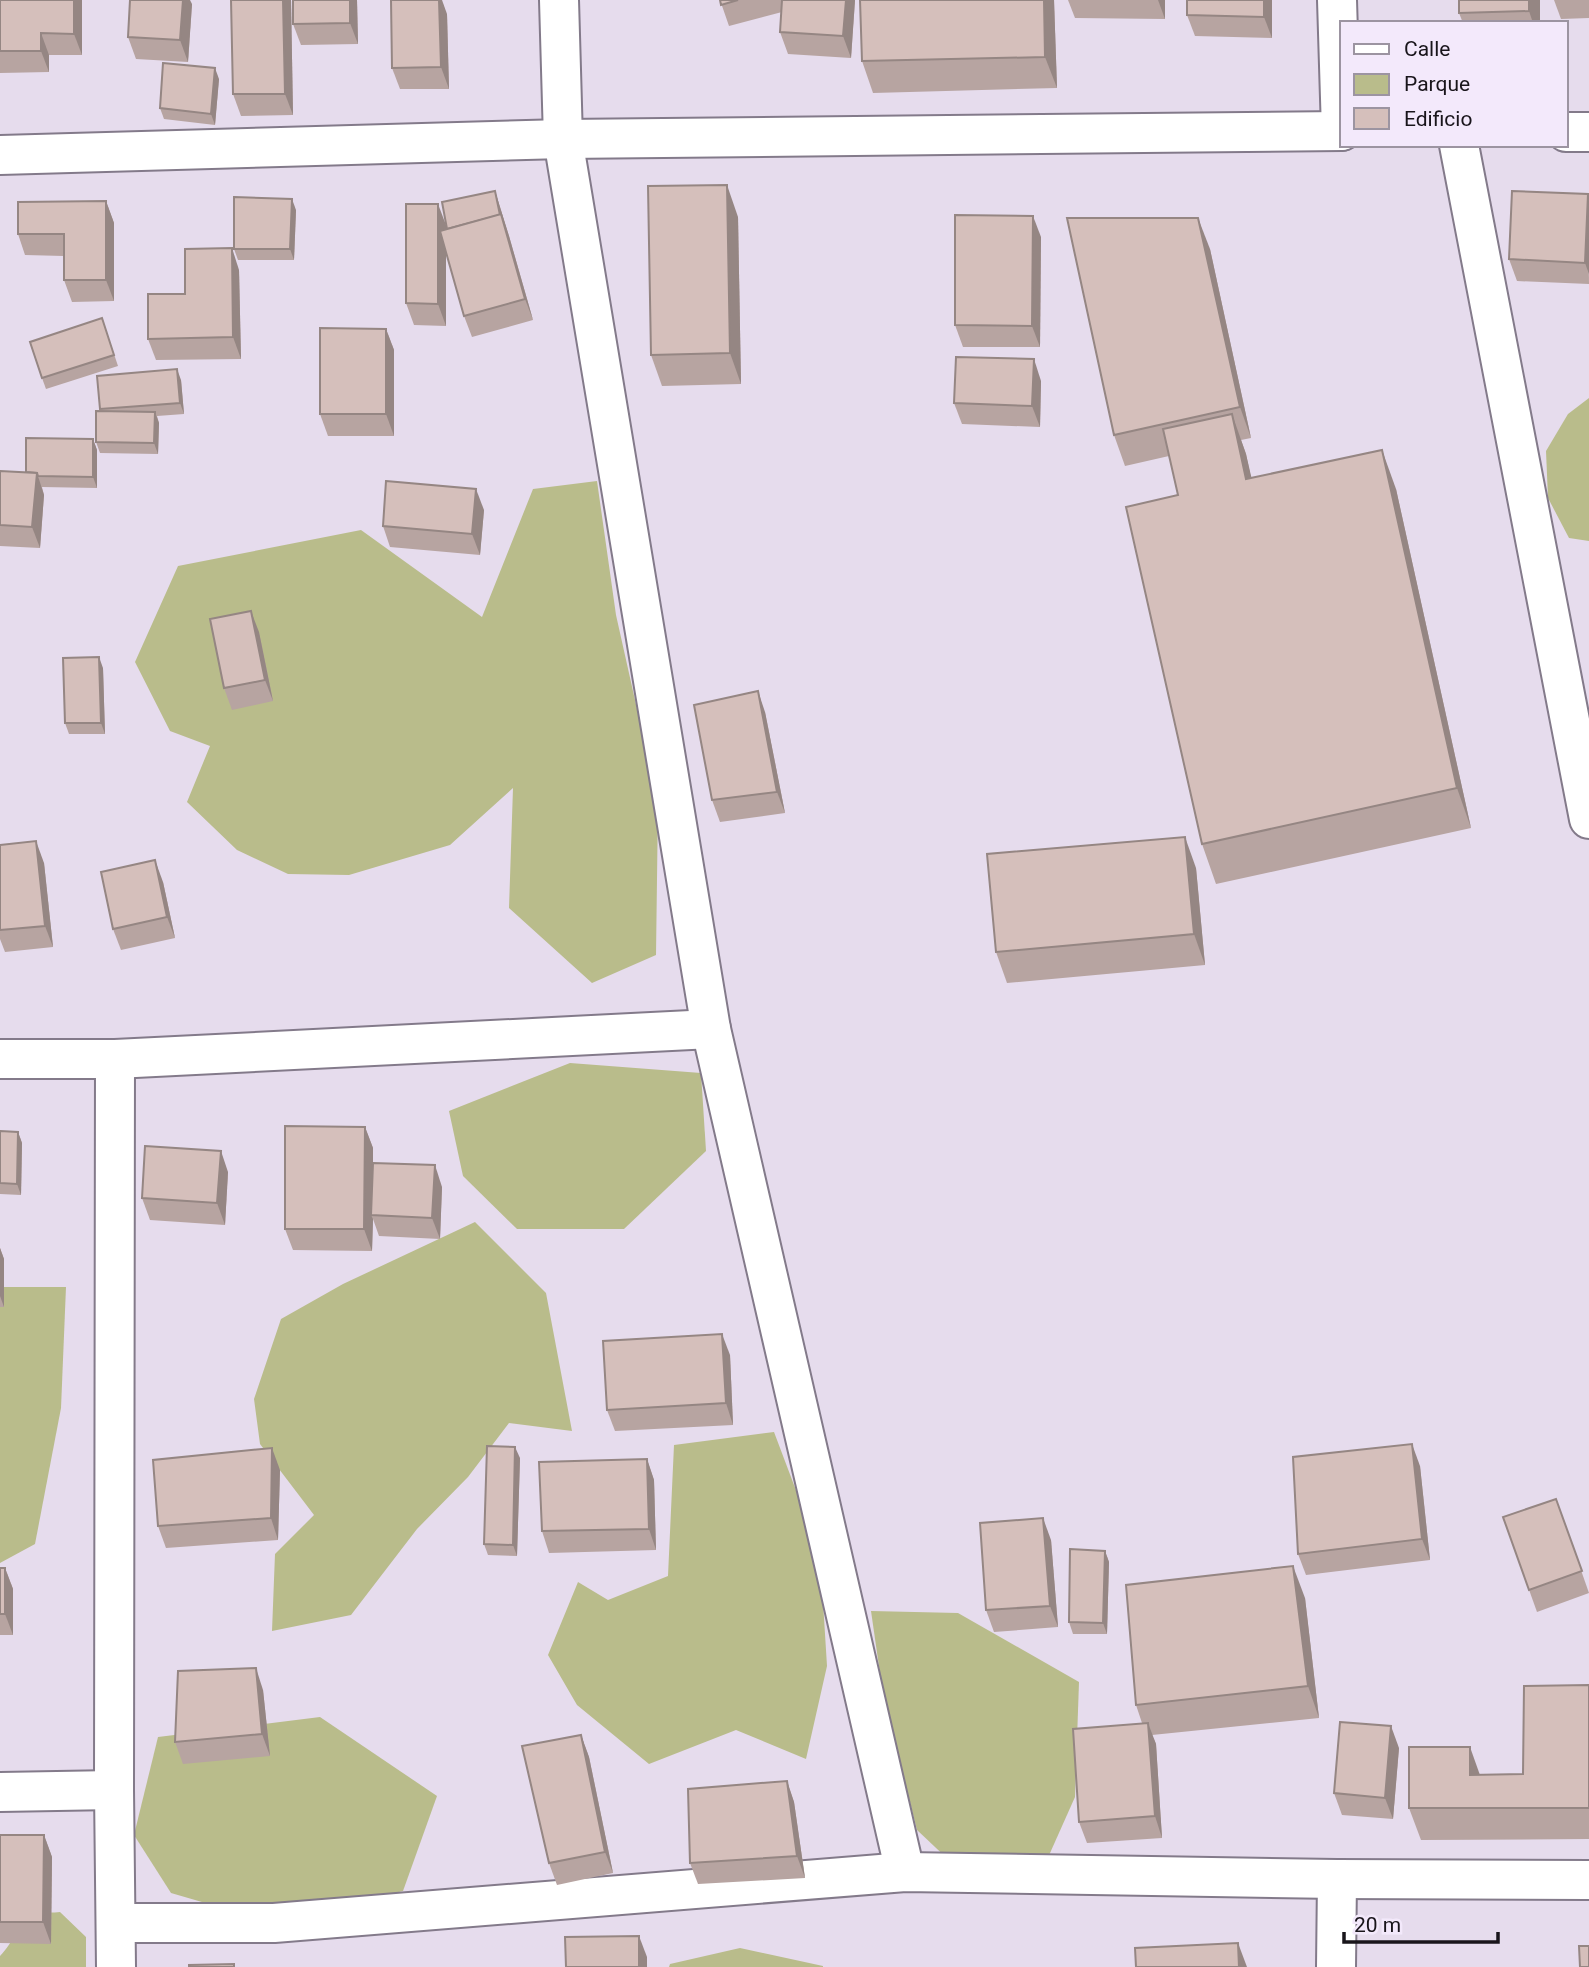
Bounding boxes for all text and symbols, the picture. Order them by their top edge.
legend [1340,21,1568,147]
text: Calle [1404,37,1450,61]
text: Parque [1404,72,1470,96]
text: Edificio [1404,107,1472,131]
scale bar [1344,1900,1498,1944]
text: 20 m [1354,1913,1401,1937]

